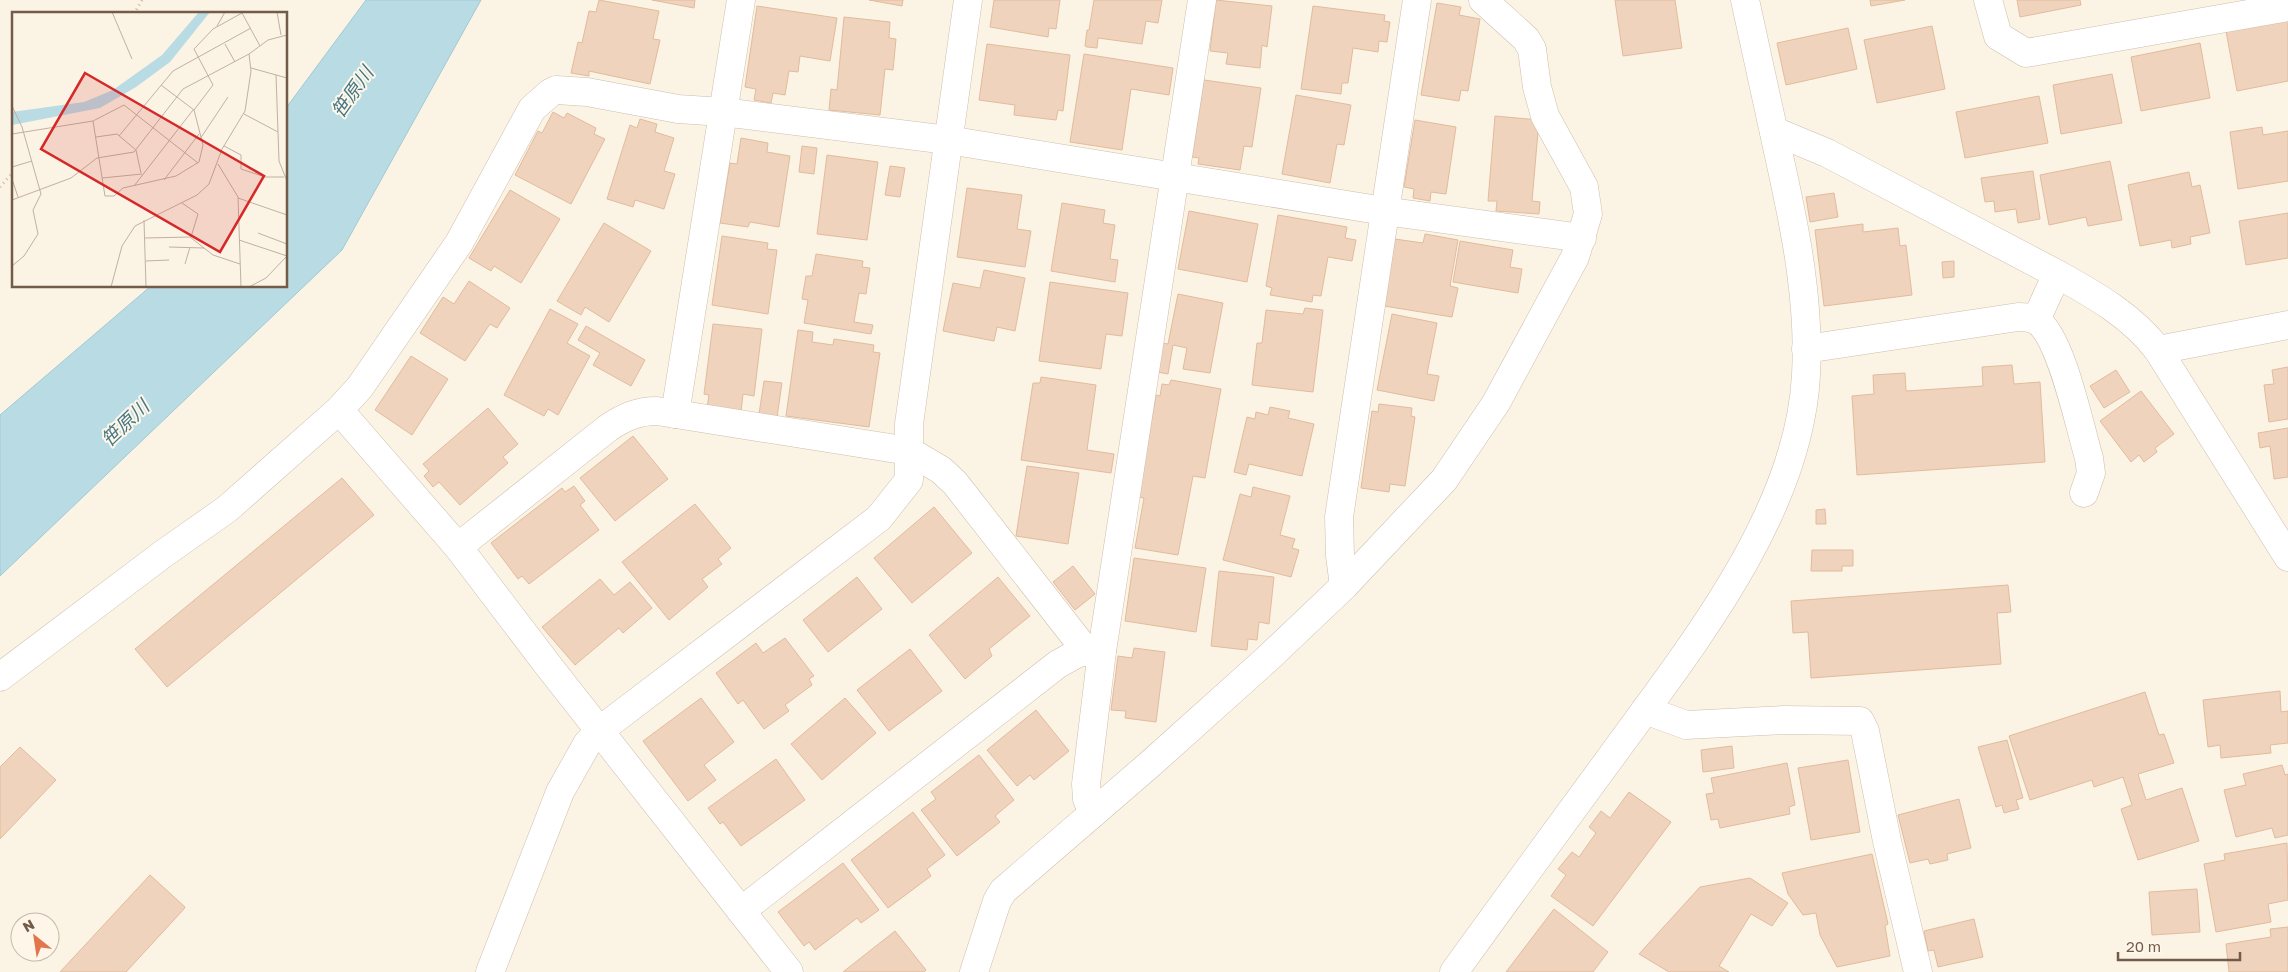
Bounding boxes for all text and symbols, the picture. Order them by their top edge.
inset map [12,12,288,288]
water label: 笹原川 [326,60,379,122]
water label: 笹原川 [96,393,155,451]
north arrow [10,912,60,962]
text: N [19,915,37,935]
scale bar [2118,930,2240,962]
text: 20 m [2126,937,2161,955]

